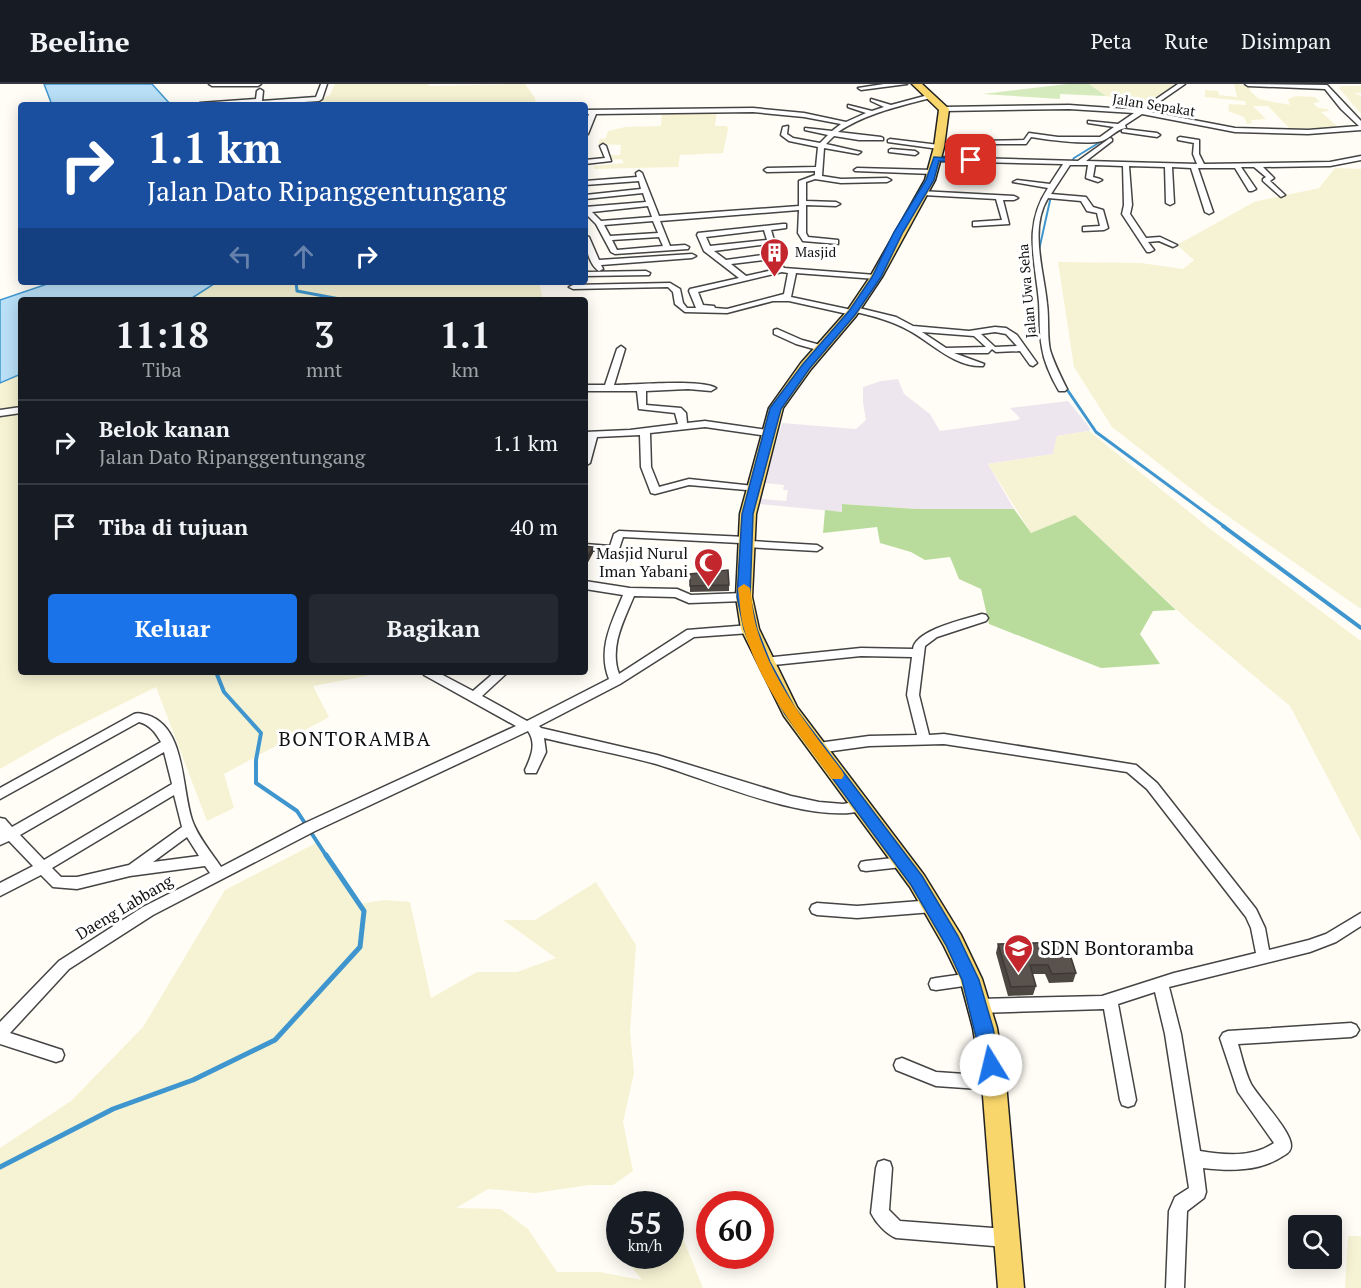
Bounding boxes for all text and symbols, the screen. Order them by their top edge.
text: Beeline [30,23,130,60]
text: Peta [1091,27,1132,55]
text: Rute [1165,27,1208,55]
text: Disimpan [1241,27,1331,55]
street label: Jalan Sepakat [1111,89,1198,121]
text: 1.1 km [147,119,282,175]
icon: right [48,126,126,204]
pin [945,134,996,185]
icon: arrive [954,143,987,176]
text: Jalan Dato Ripanggentungang [147,173,506,209]
building icon: Masjid [758,236,790,278]
icon: left [224,240,257,273]
icon: ahead [287,240,320,273]
icon: right [350,240,383,273]
place label: Masjid [795,242,837,261]
street label: Jalan Uwa Seha [1013,243,1040,339]
text: 11:18 [115,311,209,358]
text: 3 [314,311,334,358]
text: 1.1 [440,311,491,358]
text: Tiba [142,356,182,383]
text: mnt [306,356,342,383]
text: km [451,356,479,383]
text: Belok kanan [99,414,230,443]
icon: right [48,426,81,459]
text: 1.1 km [493,428,558,457]
text: Jalan Dato Ripanggentungang [99,443,365,470]
icon: arrive [48,510,81,543]
text: Tiba di tujuan [99,512,248,541]
text: 40 m [510,512,558,541]
place label: Masjid Nurul Iman Yabani [596,542,688,582]
mosque icon: Masjid Nurul Iman Yabani [693,546,725,588]
button: Keluar [48,594,297,663]
button: Bagikan [309,594,558,663]
district label: BONTORAMBA [278,725,432,752]
street label: Daeng Labbang [71,869,177,945]
school or university icon: SDN Bontoramba [1003,932,1035,974]
place label: SDN Bontoramba [1040,934,1194,961]
position arrow [959,1033,1023,1097]
speed limit sign: 60 [696,1191,774,1269]
text: 55 [628,1203,662,1243]
map controls [1288,1215,1342,1269]
button: search [1288,1215,1342,1269]
text: km/h [628,1235,662,1255]

